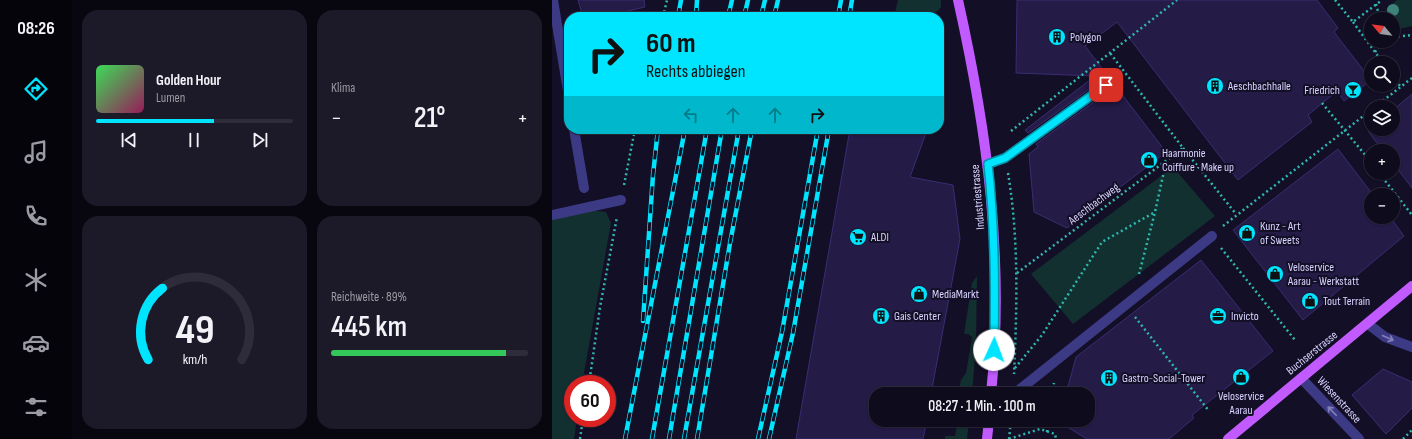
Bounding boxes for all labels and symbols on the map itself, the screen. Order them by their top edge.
north arrow [1364,12,1400,48]
building icon: Polygon [1047,27,1067,47]
place label: Polygon [1070,30,1101,45]
pin [1089,68,1123,102]
building icon: Aeschbachhalle [1205,76,1225,96]
place label: Aeschbachhalle [1227,79,1291,94]
bar icon: Friedrich [1343,80,1363,100]
place label: Friedrich [1304,83,1340,98]
place label: Haarmonie Coiffure · Make up [1162,146,1234,175]
shop icon: Haarmonie Coiffure · Make up [1139,150,1159,170]
street label: Industriestrasse [968,164,988,230]
street label: Aeschbachweg [1065,180,1123,229]
place label: Kunz - Art of Sweets [1260,219,1301,248]
shop icon: Kunz - Art of Sweets [1237,223,1257,243]
supermarket icon: ALDI [848,227,868,247]
place label: ALDI [870,230,889,245]
place label: Veloservice Aarau - Werkstatt [1287,260,1360,289]
shop icon: Veloservice Aarau - Werkstatt [1265,264,1285,284]
shop icon: MediaMarkt [909,284,929,304]
place label: MediaMarkt [932,287,980,302]
shop icon: Tout Terrain [1300,291,1320,311]
place label: Tout Terrain [1323,294,1370,309]
building icon: Gais Center [871,306,891,326]
office icon: Invicto [1208,306,1228,326]
place label: Gais Center [894,309,941,324]
place label: Invicto [1231,309,1259,324]
street label: Buchserstrasse [1283,328,1341,378]
position arrow [973,329,1015,371]
one-way arrow [1382,335,1394,342]
shop icon: Veloservice Aarau [1231,367,1251,387]
building icon: Gastro-Social-Tower [1099,368,1119,388]
place label: Gastro-Social-Tower [1122,371,1205,386]
street label: Wiesenstrasse [1314,374,1364,427]
speed limit sign: 60 [564,375,616,427]
place label: Veloservice Aarau [1218,389,1264,418]
one-way arrow [1327,406,1336,416]

